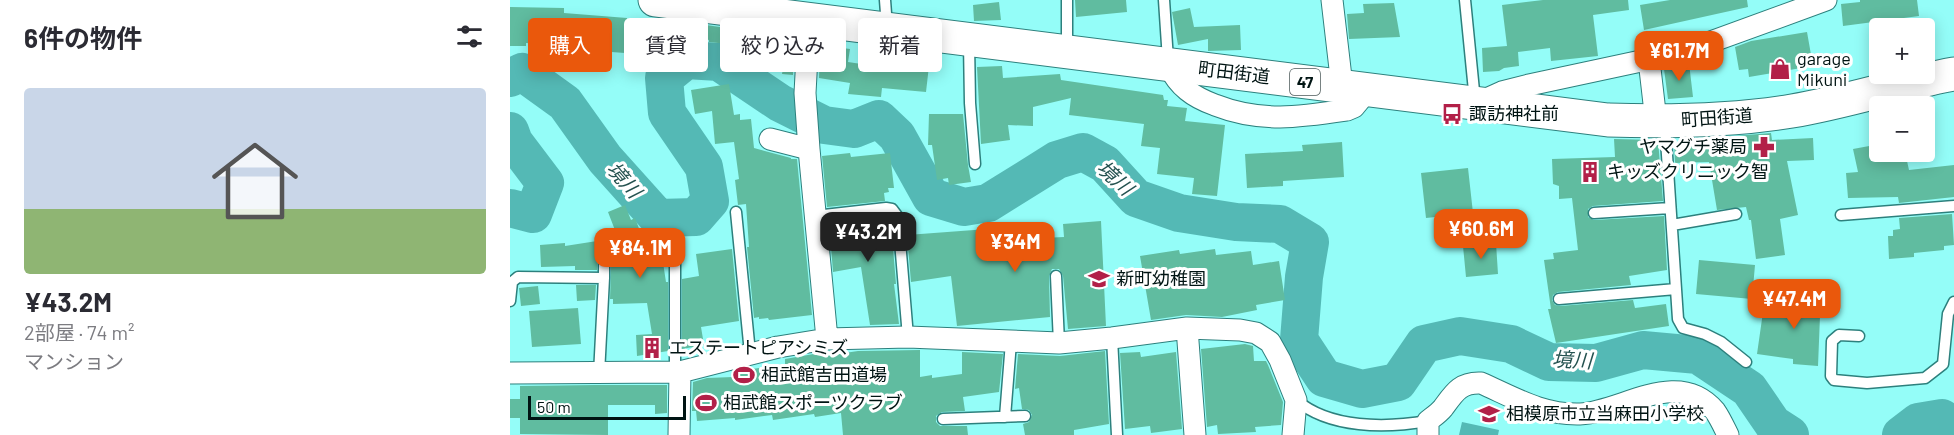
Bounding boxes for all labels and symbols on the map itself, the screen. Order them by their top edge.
pin: ¥61.7M [1630,31,1728,82]
place label: garage Mikuni [1797,47,1851,90]
street label: 町田街道 [1197,57,1271,87]
shop icon: garage Mikuni [1768,57,1792,81]
road number: 47 [1290,69,1320,95]
bus stop icon: 諏訪神社前 [1440,102,1464,126]
place label: 諏訪神社前 [1469,102,1559,124]
street label: 町田街道 [1680,104,1754,130]
place label: ヤマグチ薬局 [1639,135,1747,157]
pharmacy icon: ヤマグチ薬局 [1752,135,1776,159]
water label: 境川 [1093,155,1140,201]
water label: 境川 [603,156,648,204]
building icon: キッズクリニック智 [1578,160,1602,184]
place label: キッズクリニック智 [1607,160,1769,182]
pin: ¥60.6M [1432,209,1530,260]
pin: ¥43.2M [819,212,917,263]
pin: ¥34M [979,222,1051,273]
pin: ¥84.1M [591,228,689,279]
school or university icon: 新町幼稚園 [1087,267,1111,291]
place label: 新町幼稚園 [1116,267,1206,289]
pin: ¥47.4M [1745,279,1843,330]
building icon: エステートピアシミズ [640,336,664,360]
place label: エステートピアシミズ [669,336,848,358]
water label: 境川 [1551,346,1595,372]
sports icon: 相武館吉田道場 [732,363,756,387]
place label: 相武館吉田道場 [761,363,887,385]
sports icon: 相武館スポーツクラブ [694,391,718,415]
place label: 相武館スポーツクラブ [723,391,903,413]
scale bar [528,393,686,420]
school or university icon: 相模原市立当麻田小学校 [1477,402,1501,426]
place label: 相模原市立当麻田小学校 [1506,402,1704,424]

